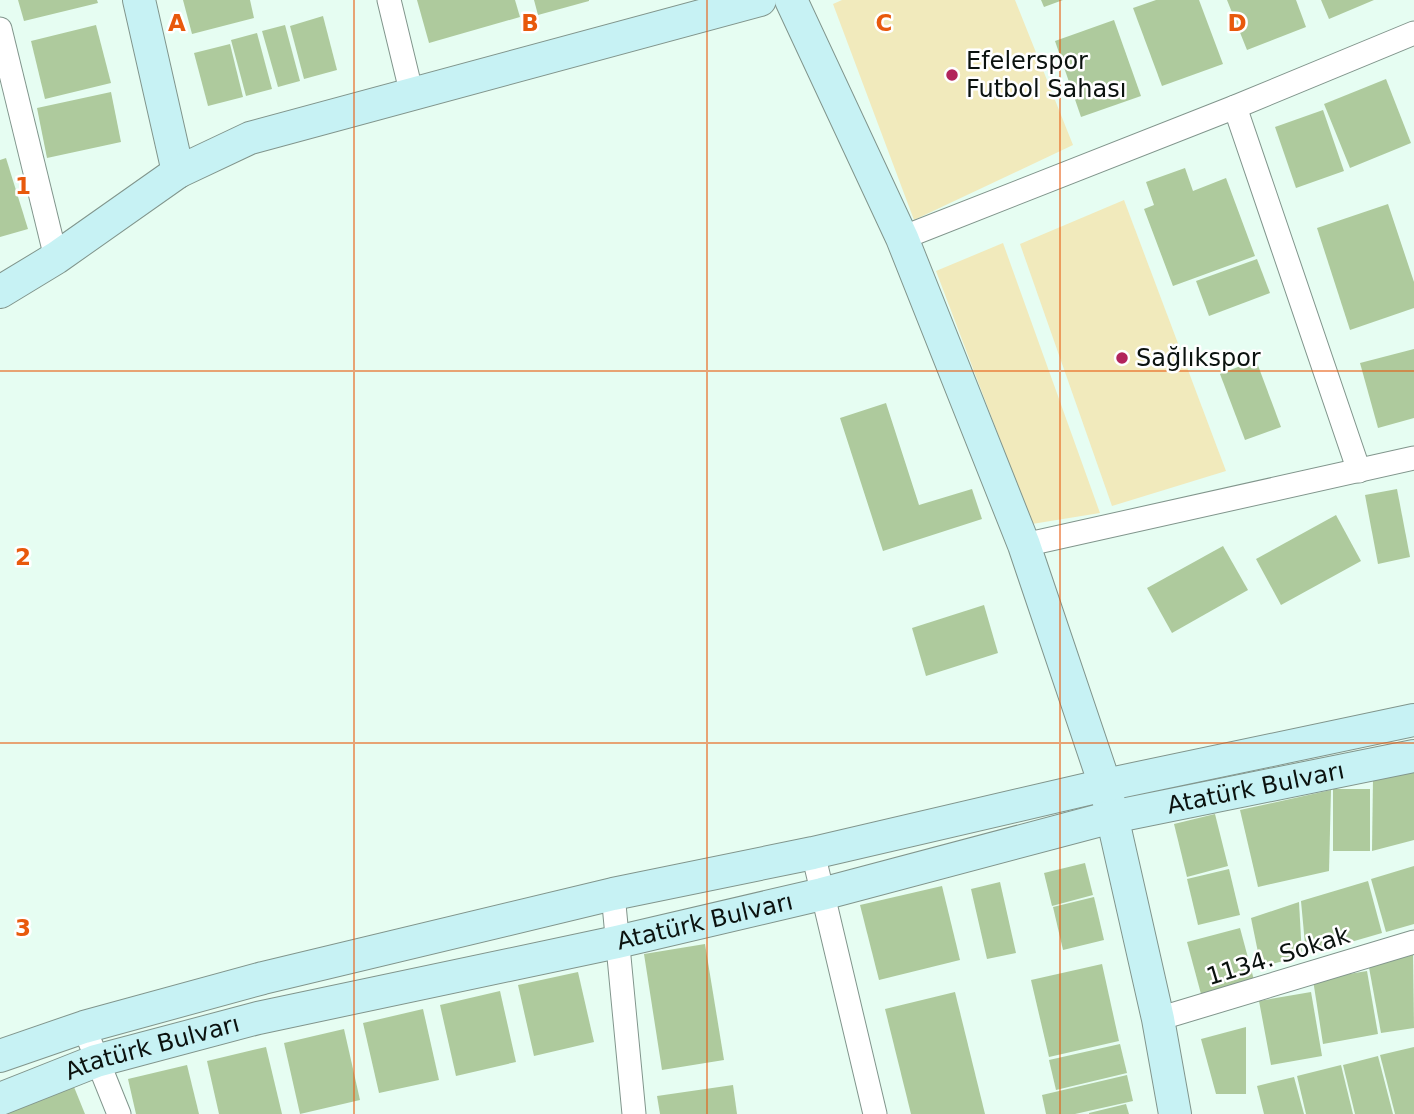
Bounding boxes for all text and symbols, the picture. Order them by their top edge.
text: A [168,10,186,36]
text: B [521,10,539,36]
text: C [876,10,892,36]
text: D [1227,10,1247,36]
place label: Efelerspor Futbol Sahası [966,47,1126,103]
marker: Efelerspor Futbol Sahası [944,67,960,83]
text: 1 [15,173,31,199]
place label: Sağlıkspor [1136,344,1261,372]
marker: Sağlıkspor [1114,350,1130,366]
text: 2 [15,544,31,570]
street label: Atatürk Bulvarı [1165,756,1347,820]
street label: Atatürk Bulvarı [614,887,796,956]
text: 3 [15,915,31,941]
street label: 1134. Sokak [1203,921,1353,991]
street label: Atatürk Bulvarı [61,1010,242,1086]

